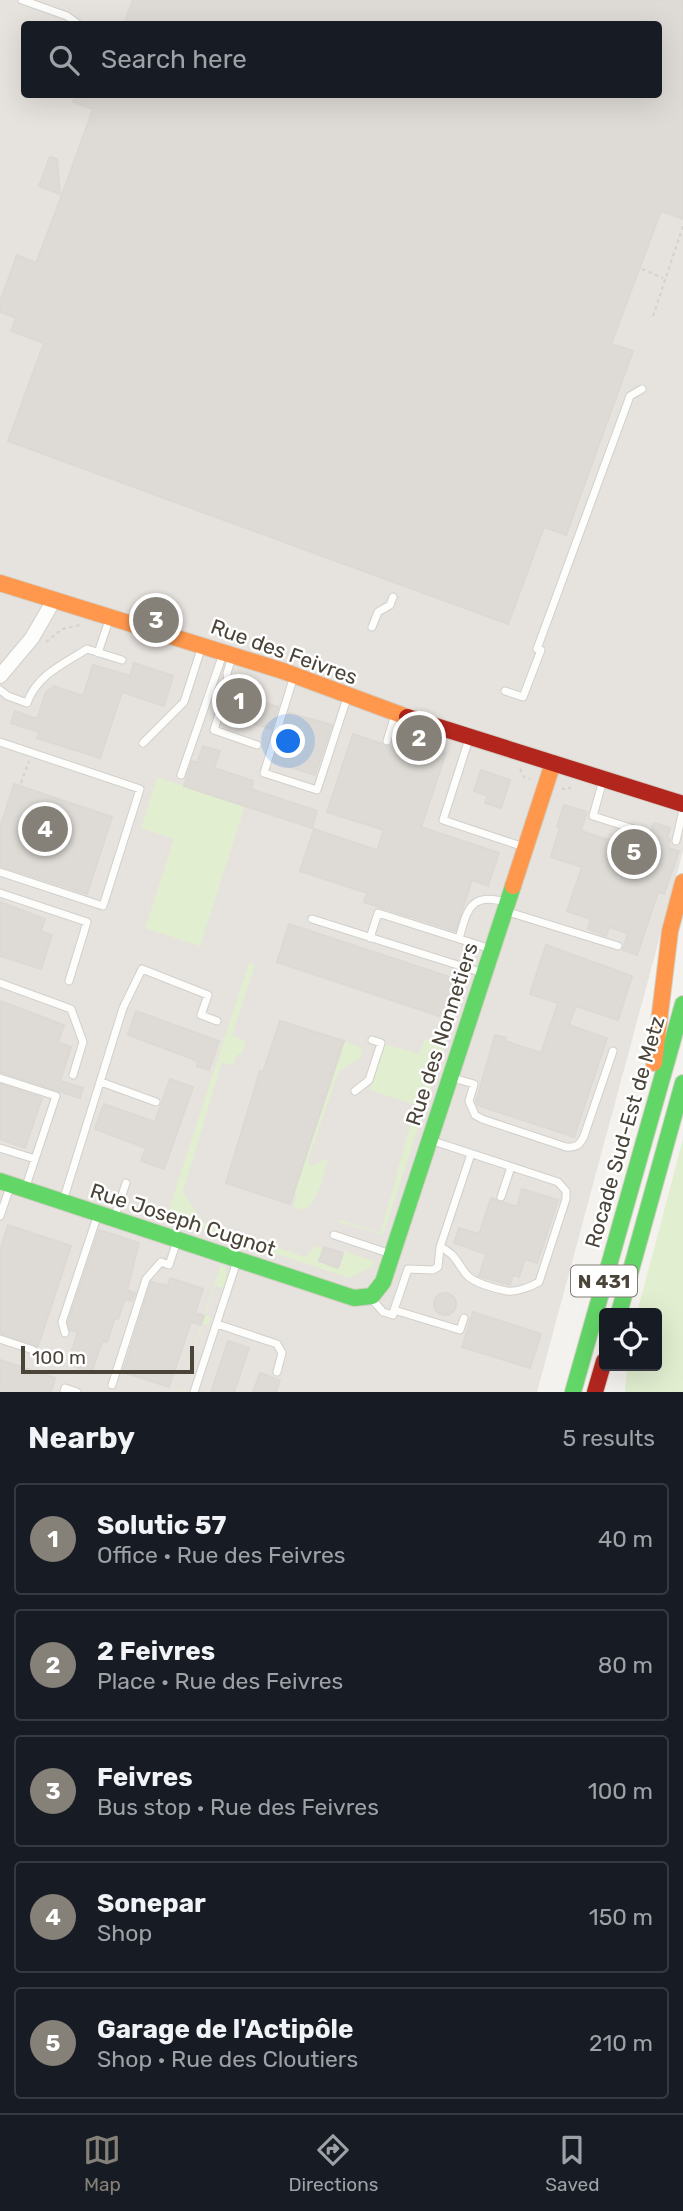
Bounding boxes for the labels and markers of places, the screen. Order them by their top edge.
pin: 3 [133,594,179,646]
pin: 1 [216,675,262,727]
pin: 2 [396,712,442,764]
pin: 4 [22,803,68,855]
pin: 5 [611,826,657,878]

